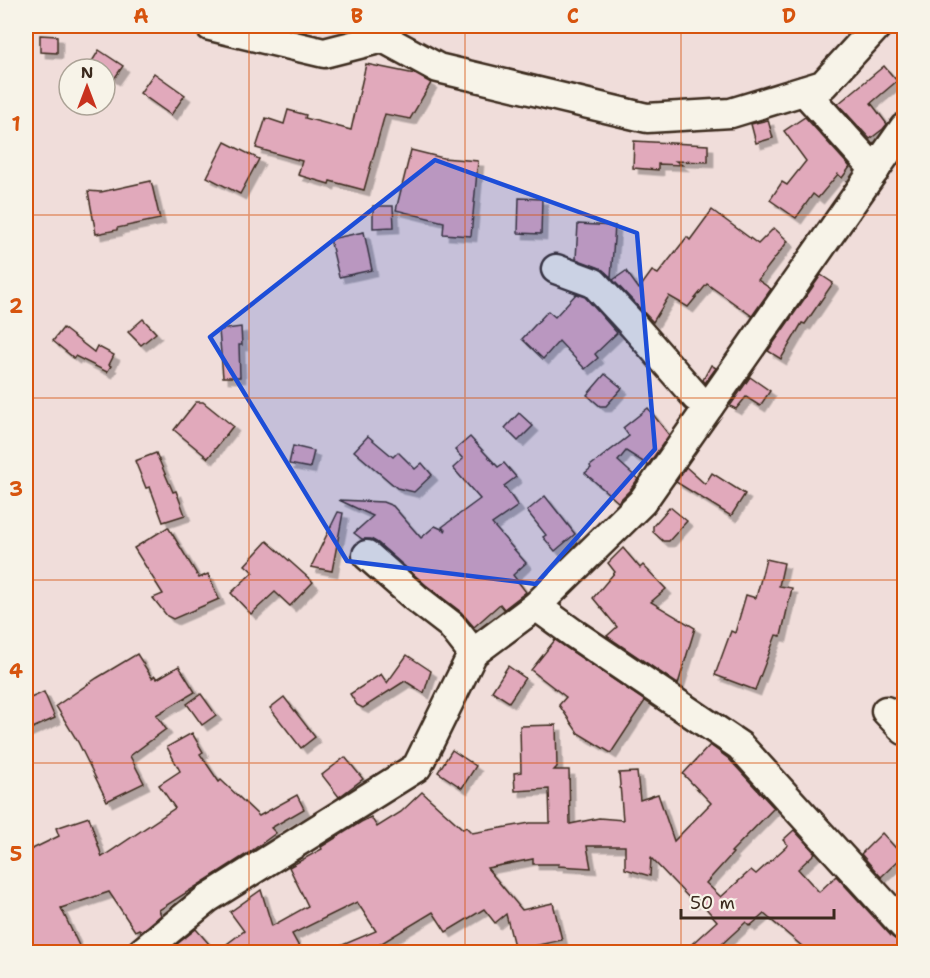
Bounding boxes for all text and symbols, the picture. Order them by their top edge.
text: A [133,3,149,29]
text: B [351,3,363,29]
text: C [567,3,579,29]
text: D [782,3,796,29]
north arrow [57,57,117,117]
text: N [81,62,93,83]
text: 1 [11,111,21,137]
text: 2 [9,293,23,319]
text: 3 [9,476,23,502]
text: 4 [9,658,23,684]
text: 5 [10,841,22,867]
scale bar [681,882,834,920]
text: 50 m [690,891,735,915]

